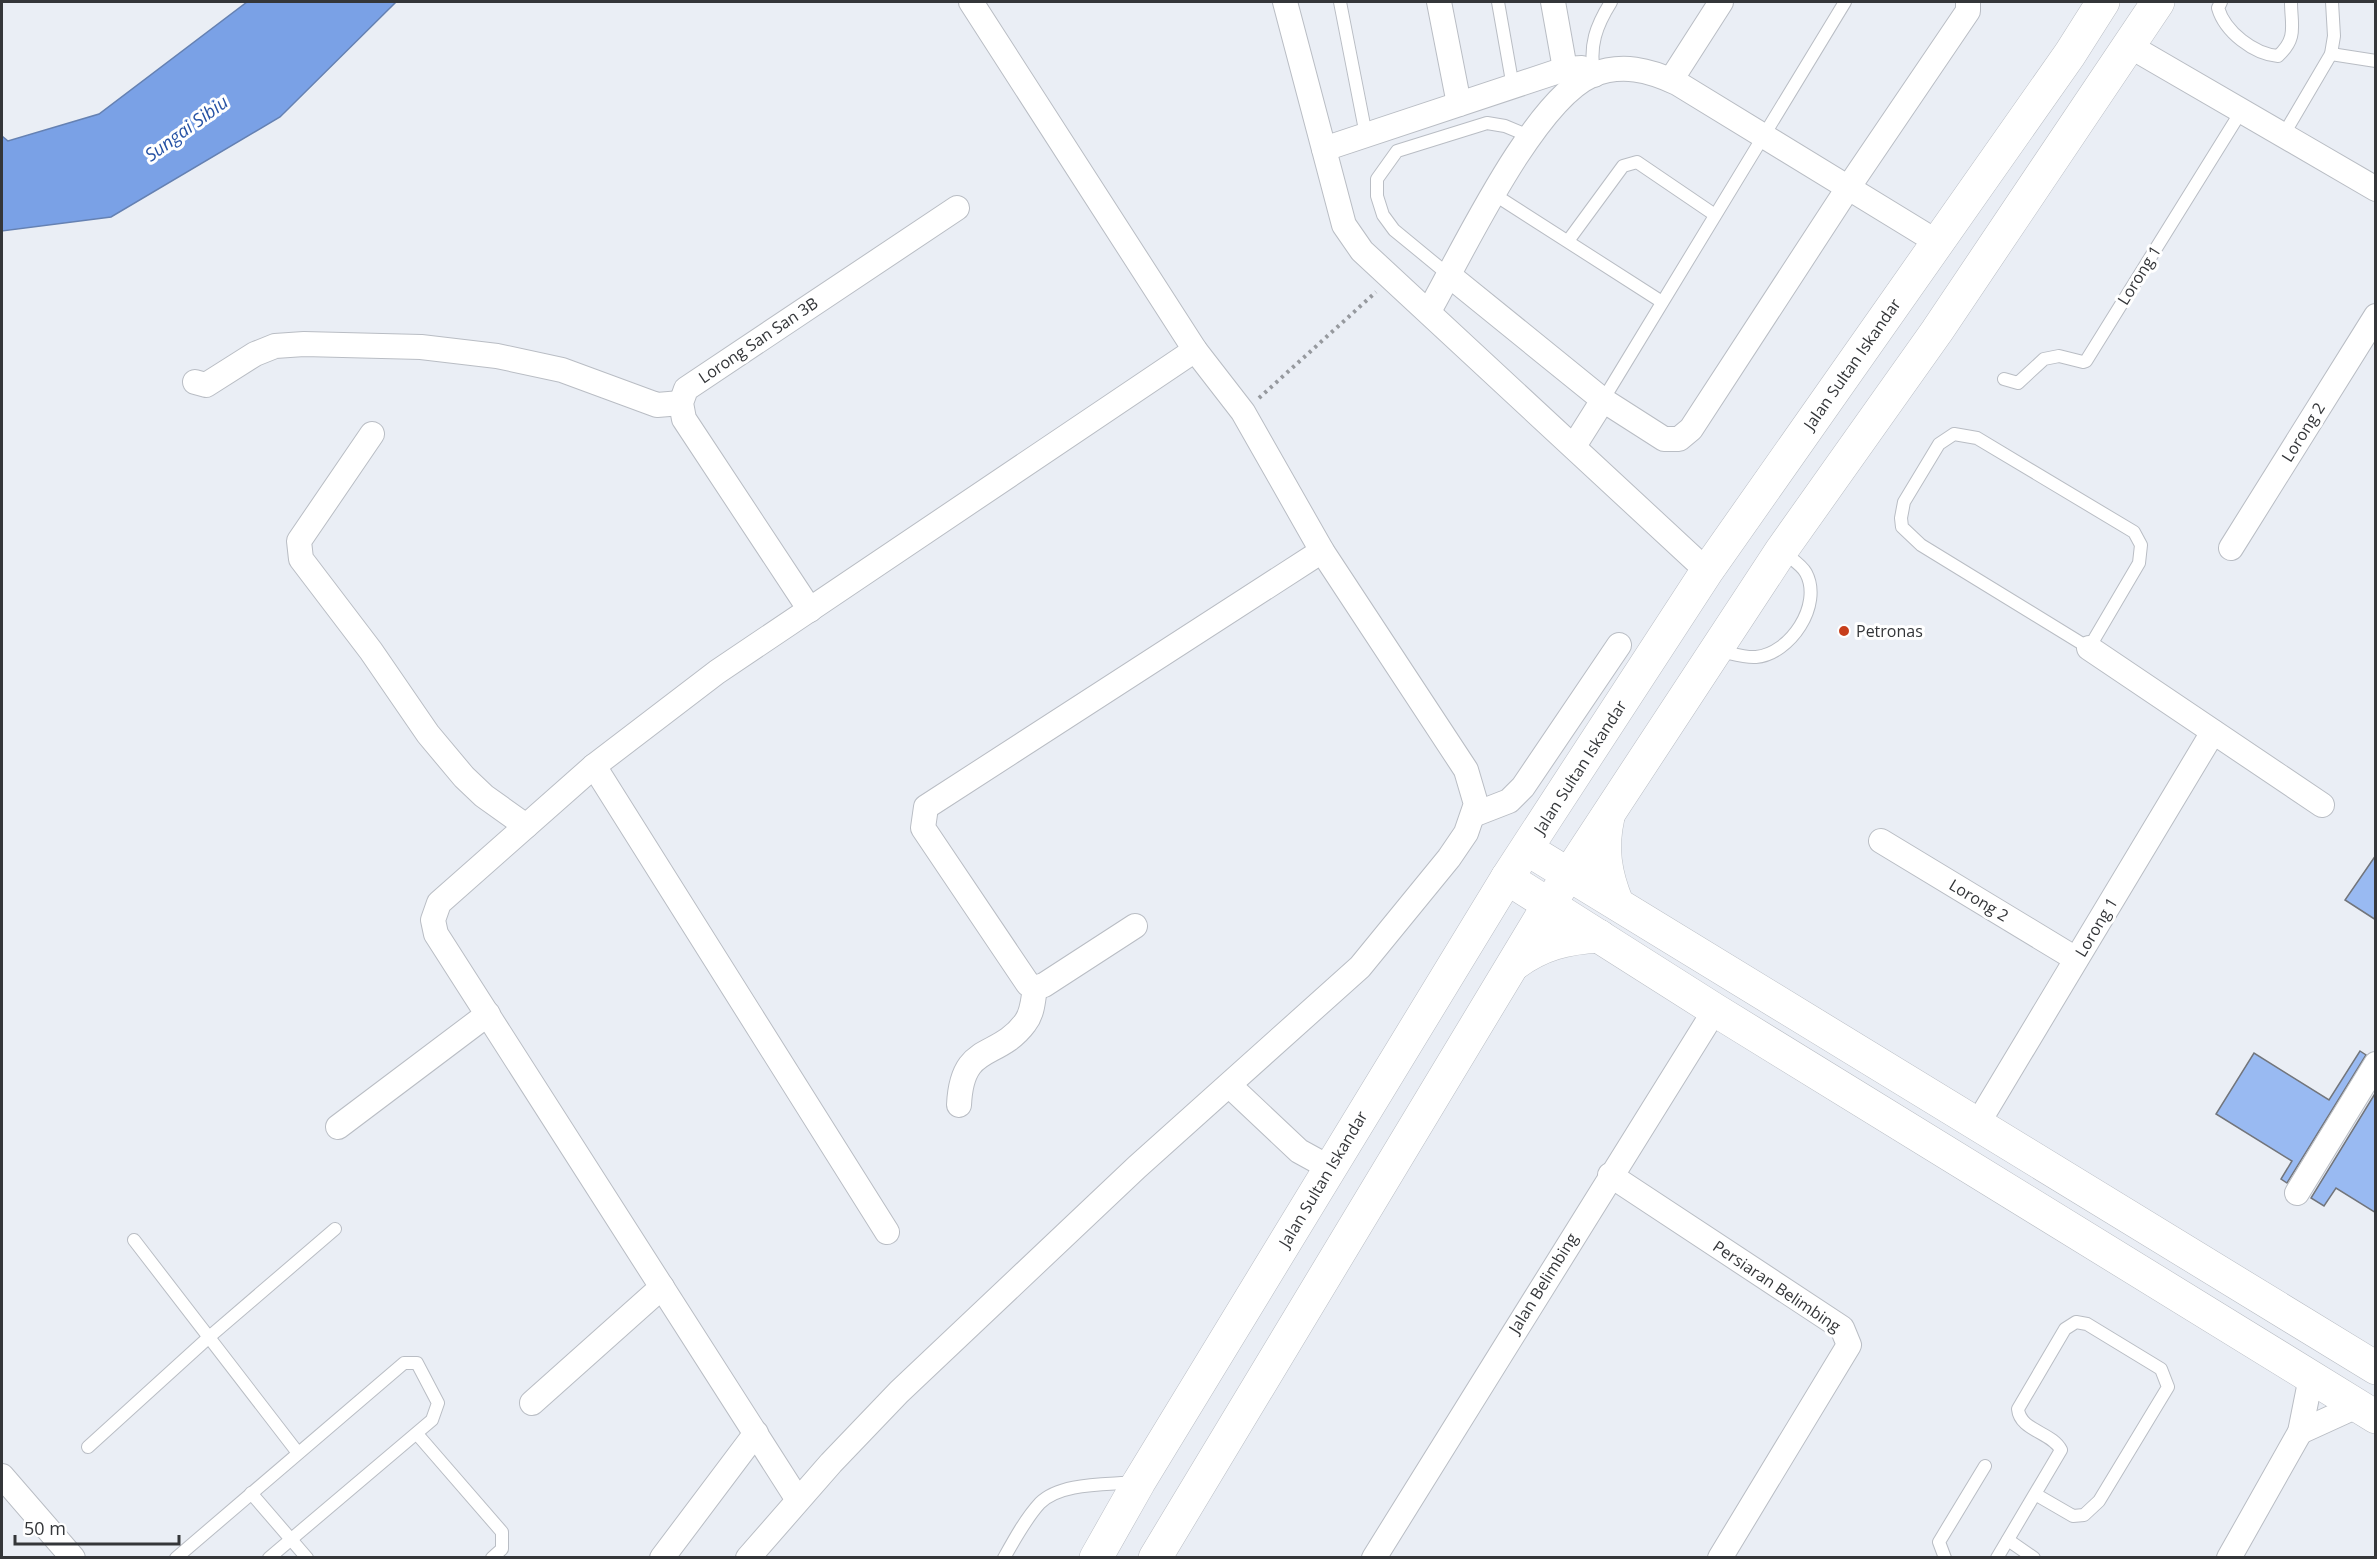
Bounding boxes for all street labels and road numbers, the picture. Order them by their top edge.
street label: Lorong 1 [2112,241,2166,309]
street label: Lorong San San 3B [694,292,822,388]
street label: Jalan Sultan Iskandar [1797,294,1906,436]
street label: Lorong 2 [2276,398,2330,466]
street label: Jalan Sultan Iskandar [1527,695,1632,840]
street label: Lorong 2 [1945,874,2013,926]
street label: Lorong 1 [2070,893,2122,961]
street label: Jalan Sultan Iskandar [1272,1106,1373,1253]
street label: Jalan Belimbing [1502,1228,1583,1339]
street label: Persiaran Belimbing [1709,1235,1845,1337]

